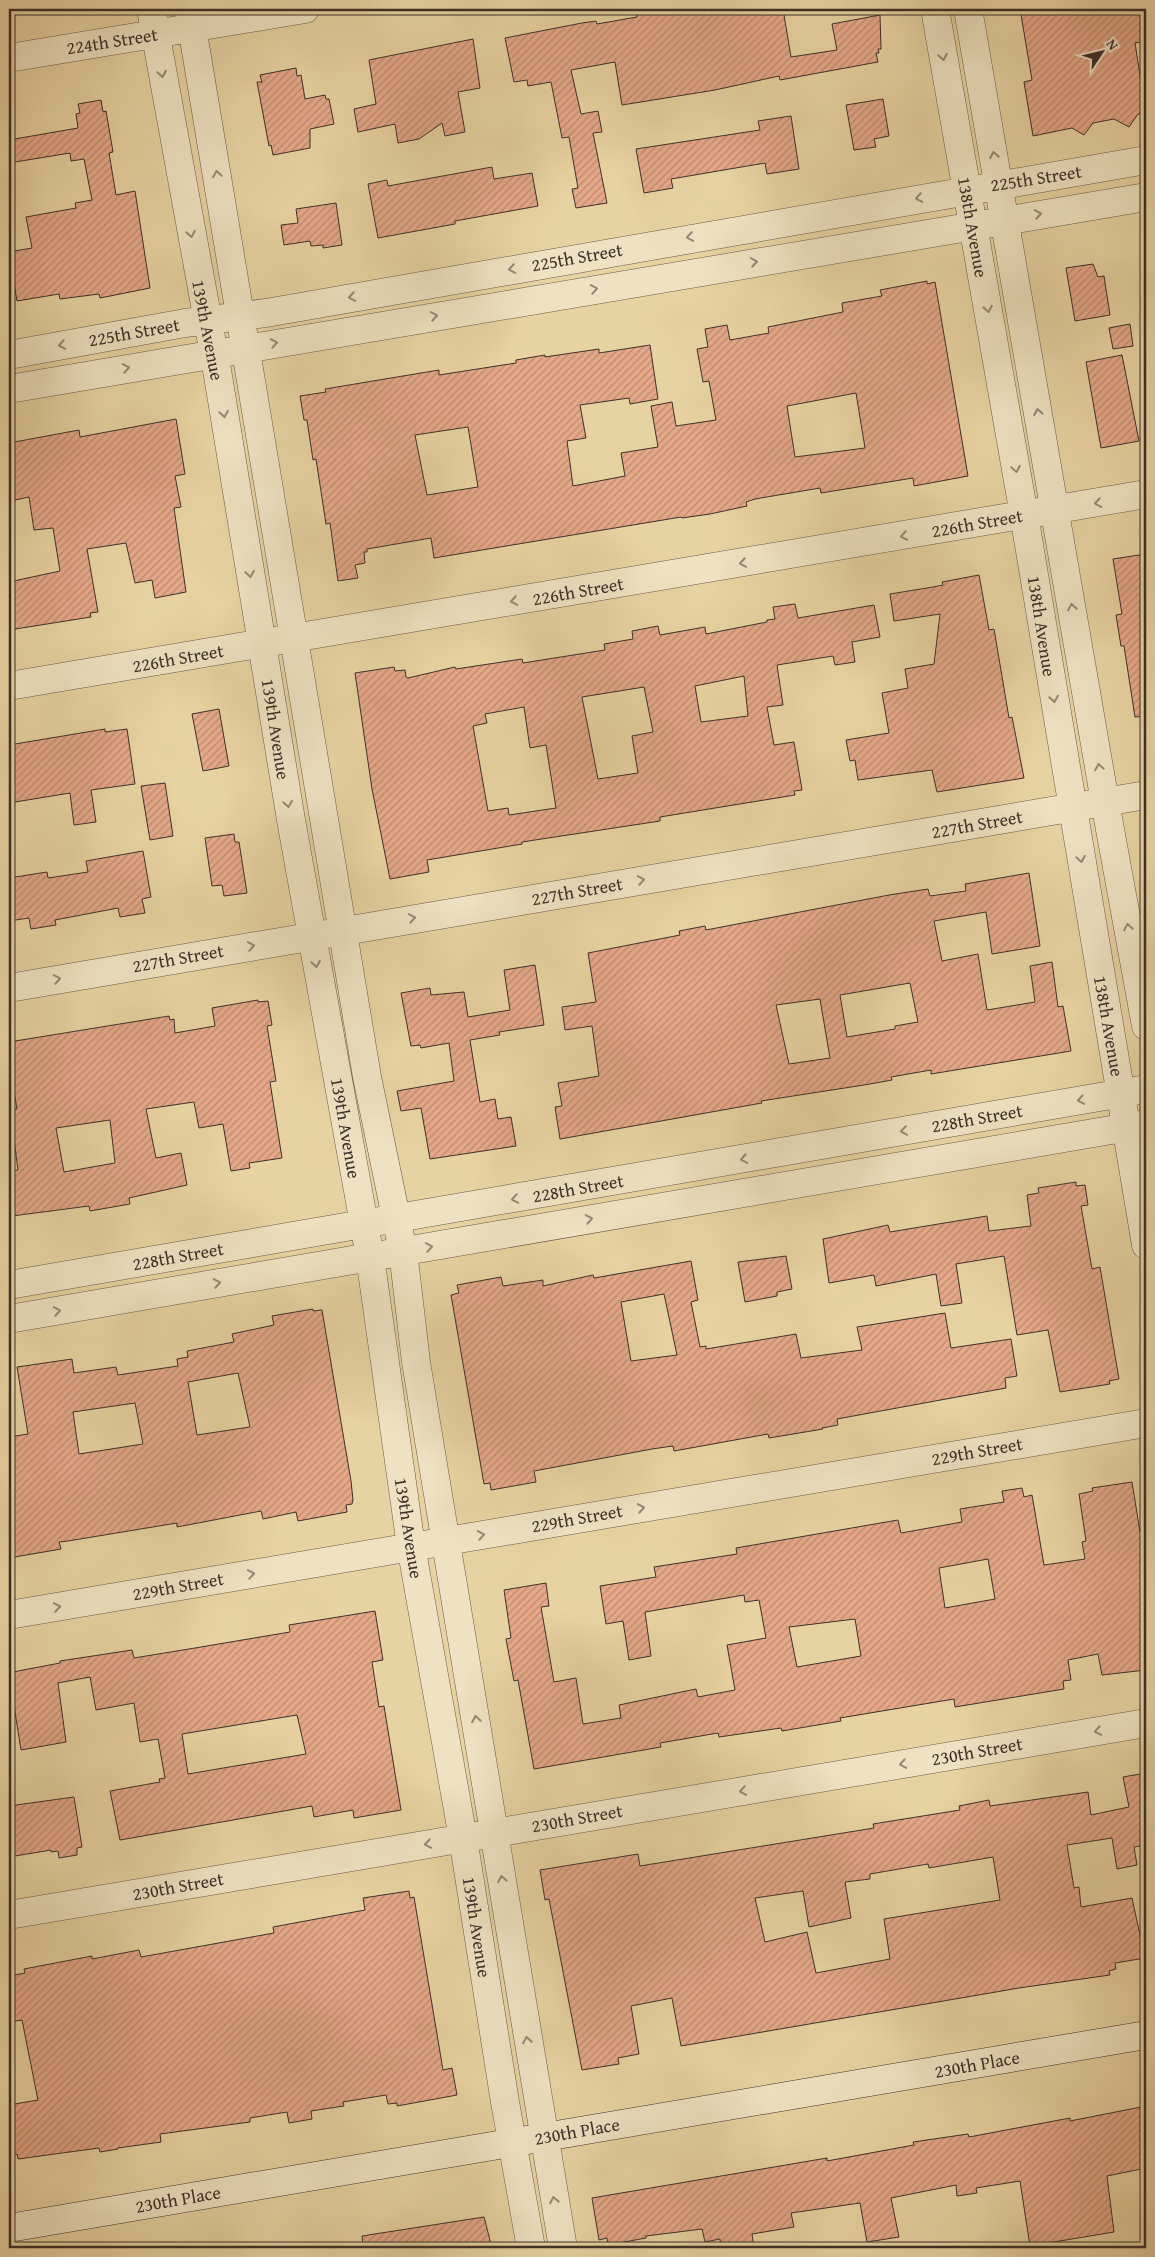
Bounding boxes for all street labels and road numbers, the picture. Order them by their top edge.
street label: 224th Street [64,20,160,62]
street label: 225th Street [988,157,1084,199]
street label: 138th Avenue [951,175,995,279]
street label: 225th Street [529,236,625,278]
street label: 139th Avenue [185,277,231,383]
street label: 225th Street [86,311,182,353]
street label: 226th Street [929,502,1025,544]
street label: 226th Street [530,570,626,612]
street label: 138th Avenue [1021,574,1063,678]
street label: 226th Street [130,637,226,679]
street label: 139th Avenue [255,677,297,781]
street label: 227th Street [929,803,1025,845]
street label: 227th Street [529,870,625,912]
street label: 227th Street [130,937,226,979]
street label: 138th Avenue [1087,974,1131,1078]
street label: 139th Avenue [324,1076,368,1180]
street label: 228th Street [929,1097,1025,1139]
street label: 228th Street [530,1167,626,1209]
street label: 228th Street [130,1235,226,1277]
street label: 229th Street [929,1430,1025,1472]
street label: 139th Avenue [388,1476,430,1580]
street label: 229th Street [529,1497,625,1539]
street label: 229th Street [130,1565,226,1607]
street label: 230th Street [929,1730,1025,1772]
street label: 230th Street [529,1797,625,1839]
street label: 230th Street [130,1865,226,1907]
street label: 139th Avenue [456,1875,498,1979]
street label: 230th Place [932,2043,1022,2085]
street label: 230th Place [532,2110,622,2152]
street label: 230th Place [133,2178,223,2220]

